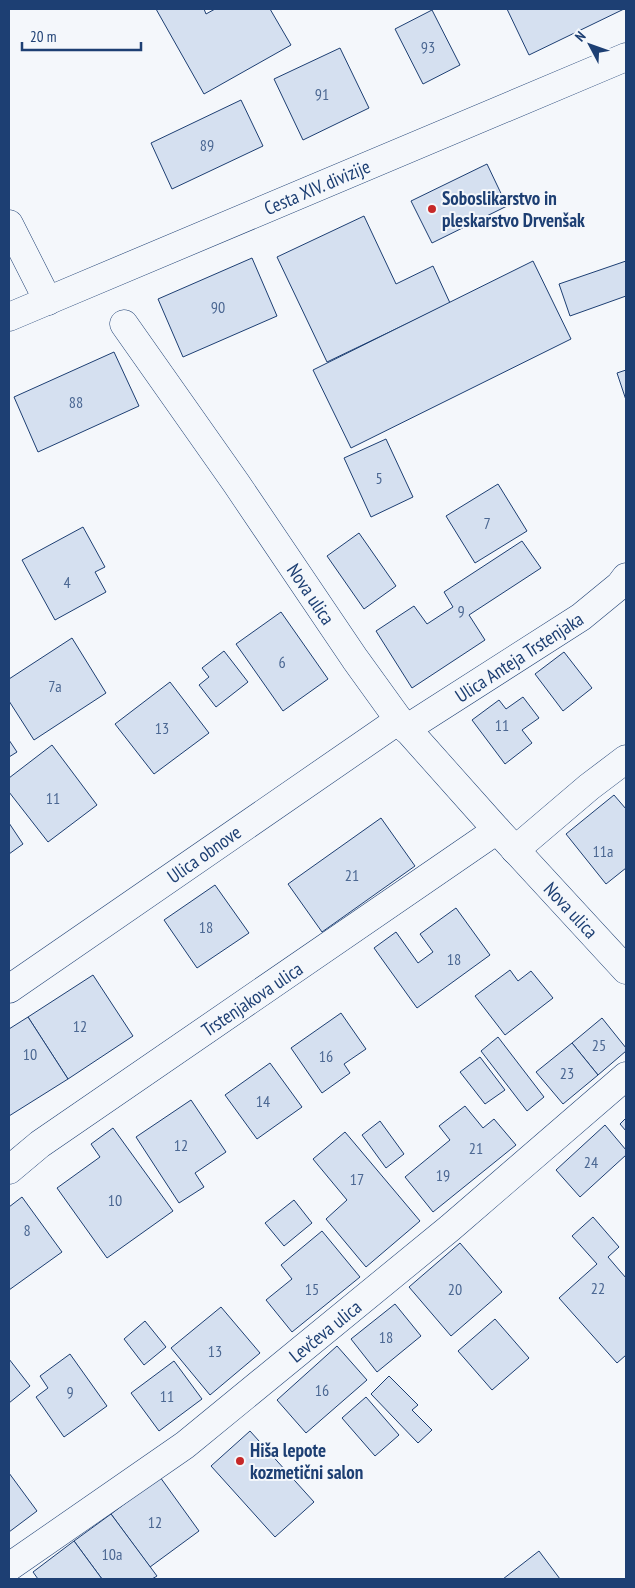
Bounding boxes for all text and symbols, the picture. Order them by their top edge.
scale bar [22,20,141,52]
north arrow [565,20,615,70]
text: 20 m [30,27,56,46]
text: N [571,28,589,45]
house number: 93 [421,37,435,57]
house number: 91 [315,84,329,104]
house number: 89 [200,135,214,155]
street label: Cesta XIV. divizije [260,154,374,220]
place label: Soboslikarstvo in pleskarstvo Drvenšak [442,186,585,232]
marker: Soboslikarstvo in pleskarstvo Drvenšak [426,203,438,215]
house number: 90 [211,297,225,317]
house number: 88 [69,392,83,412]
house number: 5 [375,468,383,488]
house number: 7 [483,513,491,533]
street label: Nova ulica [282,559,340,629]
house number: 4 [63,572,71,592]
house number: 9 [457,601,465,621]
street label: Ulica Anteja Trstenjaka [450,607,588,707]
house number: 6 [278,652,286,672]
house number: 7a [48,676,62,696]
house number: 11 [495,715,509,735]
house number: 13 [155,718,169,738]
house number: 11 [46,788,60,808]
street label: Ulica obnove [162,820,246,888]
house number: 11a [593,841,613,861]
house number: 21 [345,865,359,885]
street label: Nova ulica [539,877,603,943]
house number: 18 [199,917,213,937]
house number: 18 [447,949,461,969]
street label: Trstenjakova ulica [197,956,307,1042]
house number: 12 [73,1016,87,1036]
house number: 25 [592,1035,606,1055]
house number: 10 [23,1044,37,1064]
house number: 16 [319,1046,333,1066]
house number: 23 [560,1063,574,1083]
house number: 14 [256,1091,270,1111]
house number: 12 [174,1135,188,1155]
house number: 21 [469,1138,483,1158]
house number: 24 [584,1152,598,1172]
house number: 19 [436,1165,450,1185]
house number: 17 [350,1169,364,1189]
house number: 10 [108,1190,122,1210]
house number: 8 [23,1220,31,1240]
house number: 22 [591,1278,605,1298]
house number: 15 [305,1279,319,1299]
house number: 20 [448,1279,462,1299]
street label: Levčeva ulica [284,1295,366,1367]
house number: 18 [379,1327,393,1347]
house number: 13 [208,1341,222,1361]
house number: 16 [315,1380,329,1400]
house number: 9 [66,1382,74,1402]
house number: 11 [160,1386,174,1406]
place label: Hiša lepote kozmetični salon [250,1438,363,1484]
marker: Hiša lepote kozmetični salon [234,1455,246,1467]
house number: 12 [148,1512,162,1532]
house number: 10a [102,1544,122,1564]

